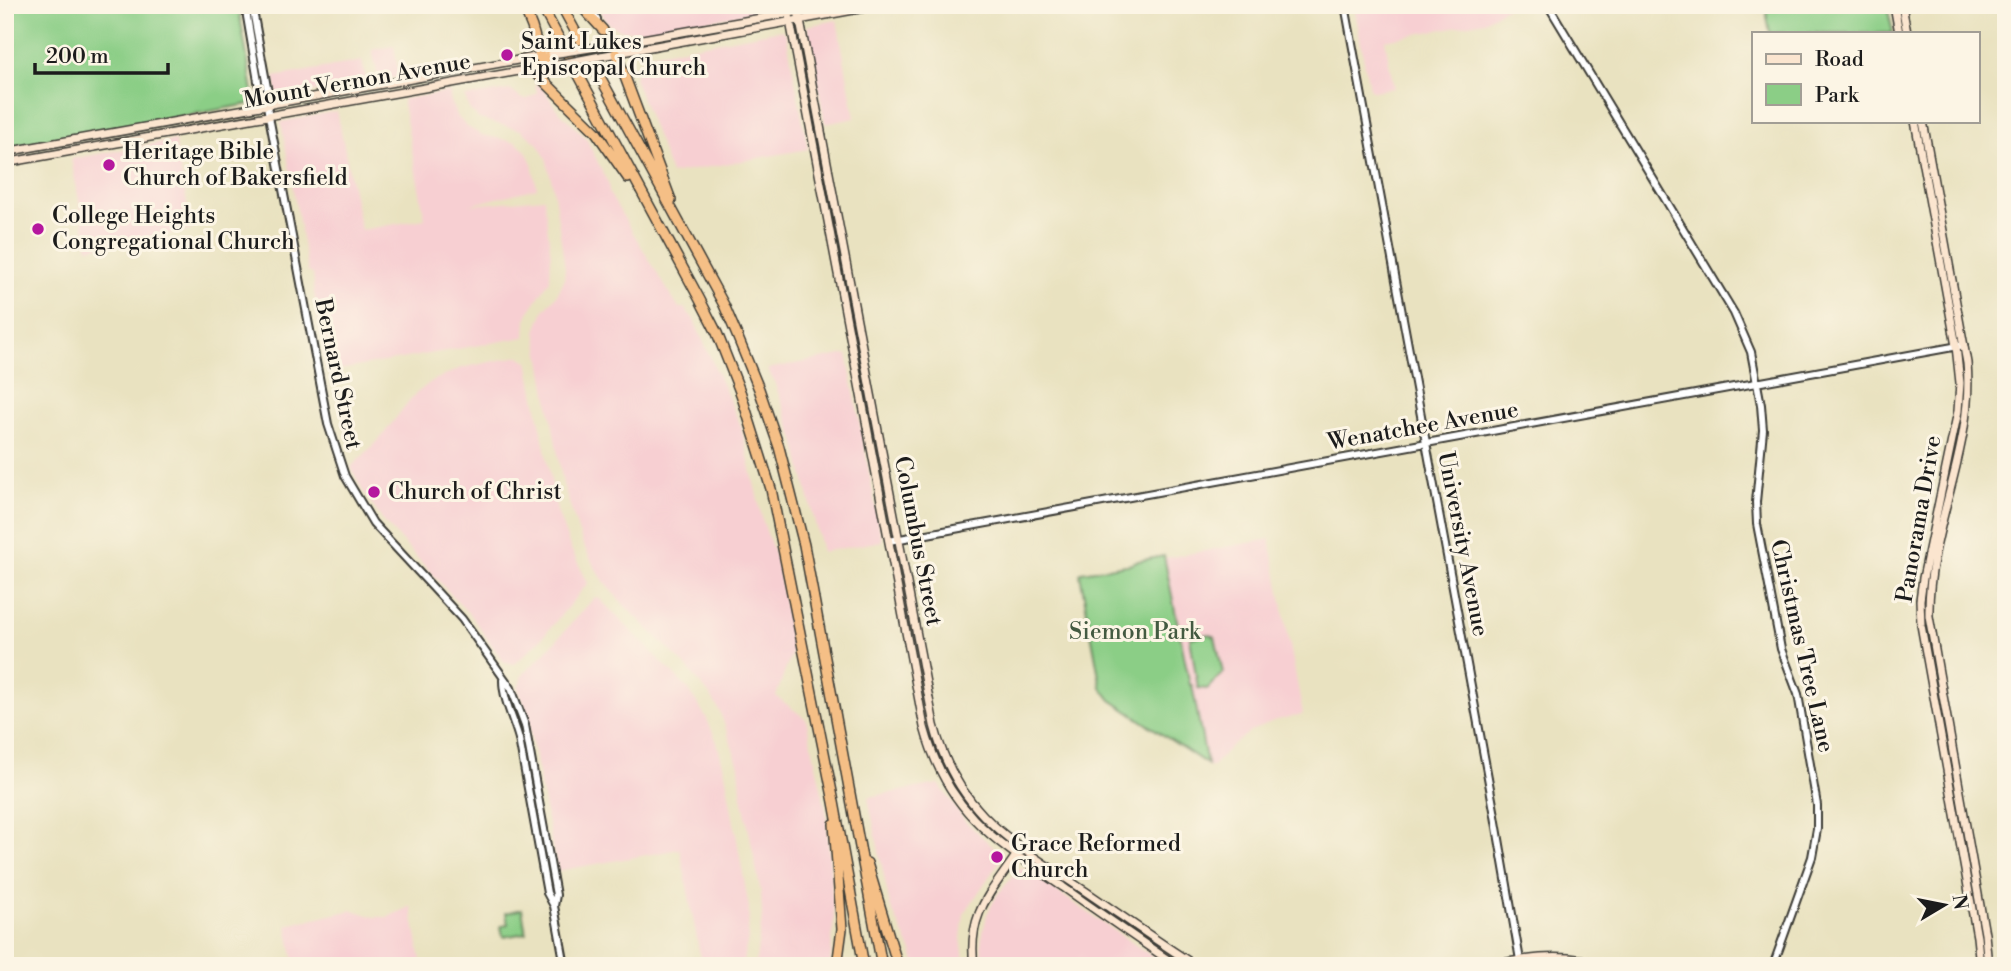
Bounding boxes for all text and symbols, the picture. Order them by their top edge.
place label: Saint Lukes Episcopal Church [521,28,707,82]
scale bar [35,32,168,76]
legend [1752,32,1980,122]
text: 200 m [46,44,109,70]
street label: Mount Vernon Avenue [241,47,473,115]
marker: Saint Lukes Episcopal Church [499,47,515,63]
text: Road [1815,47,1864,73]
text: Park [1815,83,1860,109]
place label: Heritage Bible Church of Bakersfield [123,138,348,192]
marker: Heritage Bible Church of Bakersfield [101,157,117,173]
place label: College Heights Congregational Church [52,202,295,256]
marker: College Heights Congregational Church [30,221,46,237]
street label: Bernard Street [308,295,368,452]
street label: Wenatchee Avenue [1324,395,1521,457]
street label: Panorama Drive [1891,433,1947,605]
street label: University Avenue [1431,449,1495,639]
street label: Columbus Street [888,454,948,628]
place label: Church of Christ [388,478,562,506]
marker: Church of Christ [366,484,382,500]
street label: Christmas Tree Lane [1764,537,1840,755]
park label: Siemon Park [1069,618,1202,646]
place label: Grace Reformed Church [1011,830,1181,884]
marker: Grace Reformed Church [989,849,1005,865]
north arrow [1910,870,1980,940]
text: N [1947,893,1973,912]

